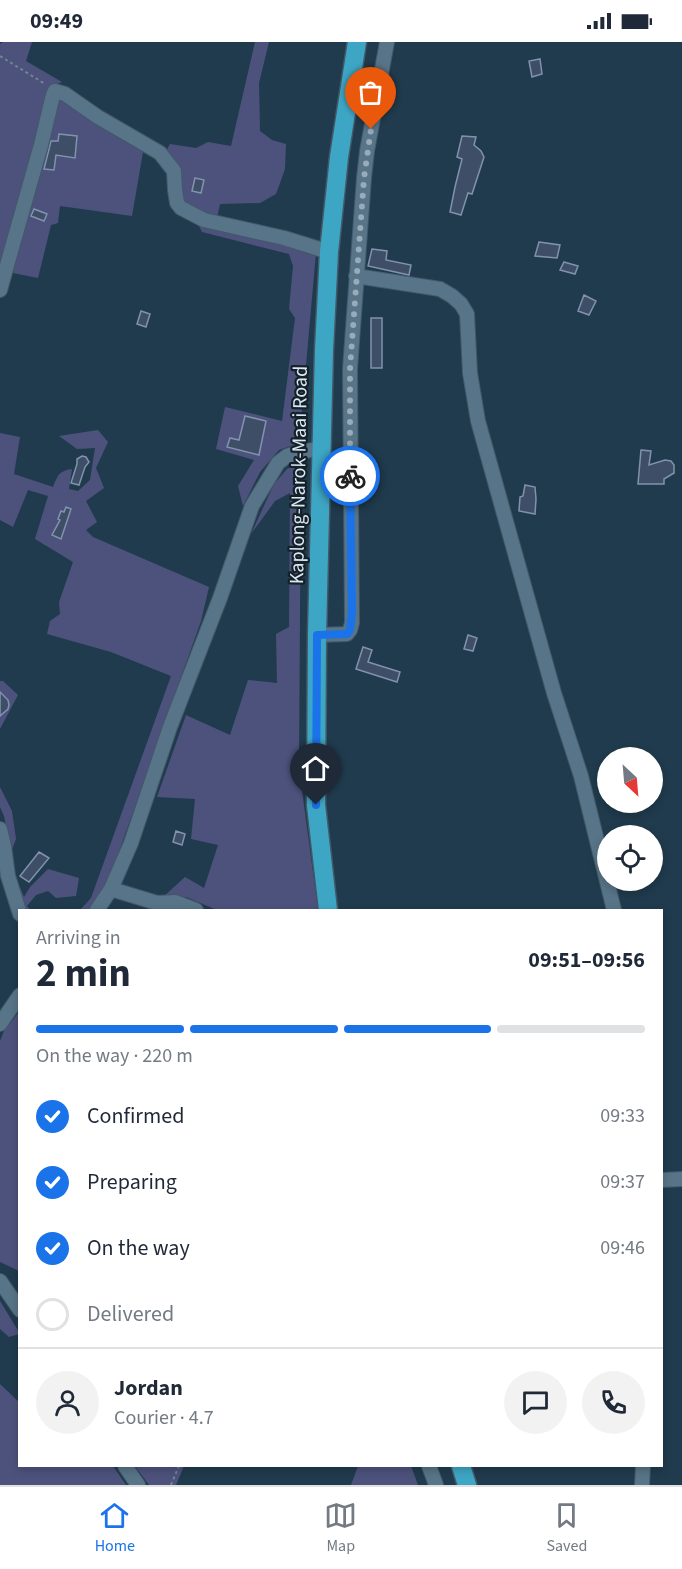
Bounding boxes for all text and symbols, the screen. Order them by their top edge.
text: 09:49 [30,5,83,37]
pin [345,67,396,129]
icon: bag [354,76,387,109]
street label: Kaplong-Narok-Maai Road [283,366,315,584]
courier [320,446,380,506]
icon: bike [334,460,367,493]
pin [290,743,341,805]
north arrow [597,747,663,813]
map controls [597,747,663,891]
icon: home [299,752,332,785]
button: locate [597,825,663,891]
text: Arriving in [36,924,121,952]
text: 09:51–09:56 [528,944,645,976]
text: 2 min [36,946,131,1002]
text: On the way · 220 m [36,1042,193,1070]
icon: check [36,1100,69,1133]
text: Confirmed [87,1100,184,1132]
text: 09:33 [600,1102,645,1130]
icon: check [36,1166,69,1199]
text: Preparing [87,1166,177,1198]
text: 09:37 [600,1168,645,1196]
icon: check [36,1232,69,1265]
text: On the way [87,1232,190,1264]
text: 09:46 [600,1234,645,1262]
text: Delivered [87,1298,174,1330]
button: person [36,1371,99,1434]
button: chat [504,1371,567,1434]
button: phone [582,1371,645,1434]
text: Jordan [114,1372,183,1404]
text: Courier · 4.7 [114,1404,214,1432]
tab: Home [95,1499,135,1557]
tab: Map [324,1499,357,1557]
tab: Saved [547,1499,587,1557]

